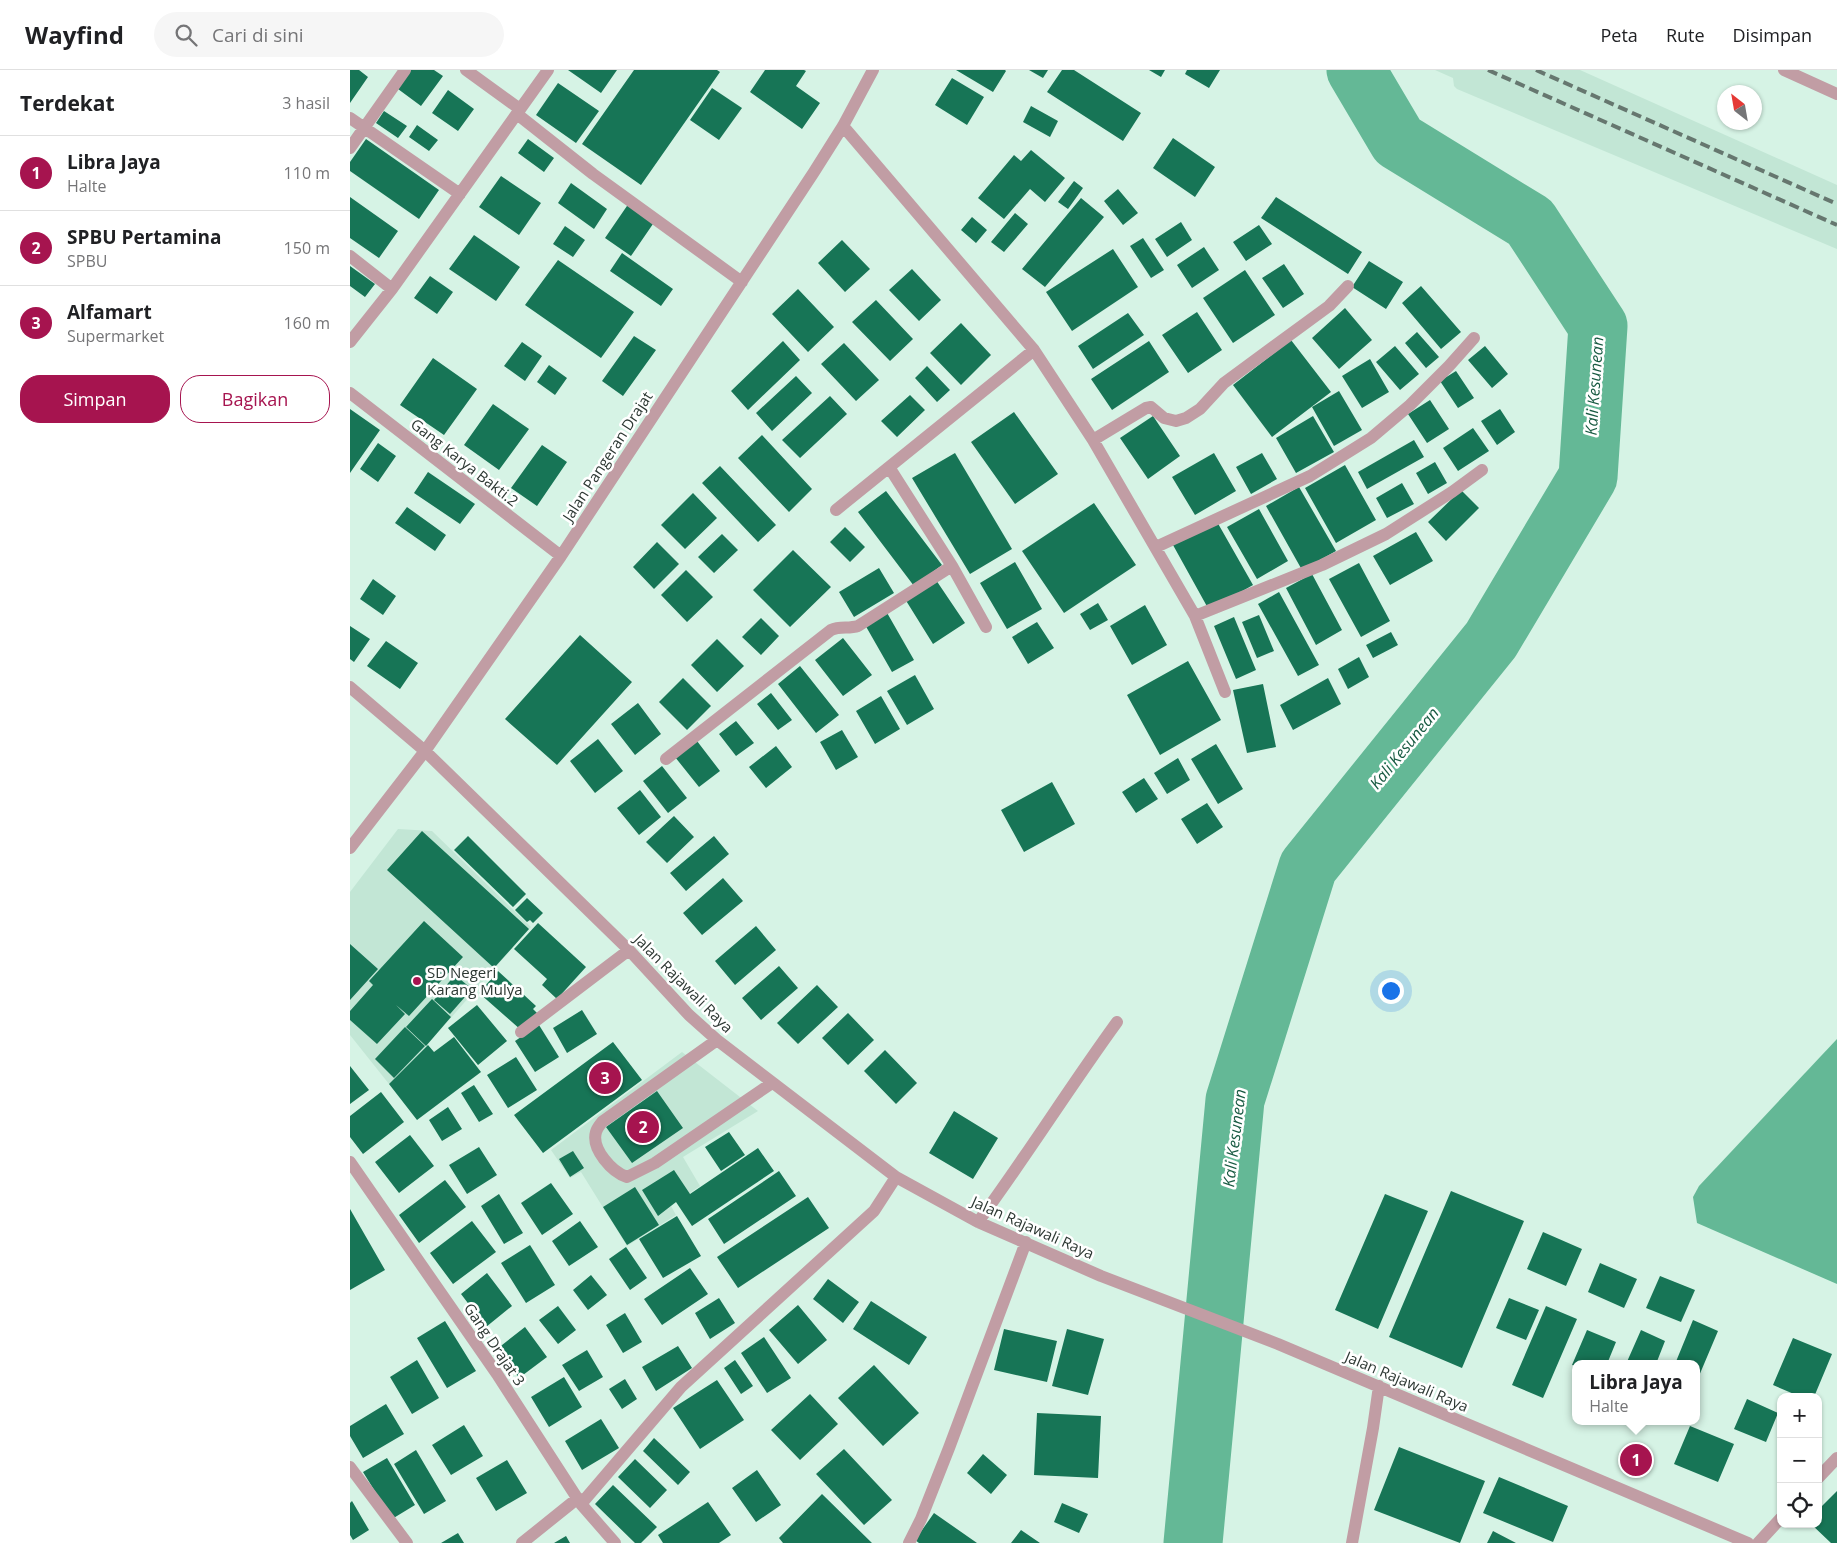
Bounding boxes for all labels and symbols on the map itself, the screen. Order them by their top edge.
north arrow [1717,85,1762,130]
water label: Kali Kesunean [1580,336,1608,436]
street label: Jalan Pangeran Drajat [556,387,657,526]
street label: Gang Karya Bakti.2 [407,414,523,510]
water label: Kali Kesunean [1364,703,1444,793]
street label: Jalan Rajawali Raya [629,928,738,1037]
place label: SD Negeri Karang Mulya [427,962,523,999]
marker: SD Negeri Karang Mulya [411,975,423,987]
your location [1378,978,1404,1004]
pin: 3 [589,1059,621,1097]
water label: Kali Kesunean [1217,1088,1251,1188]
pin: 2 [627,1108,659,1146]
street label: Jalan Rajawali Raya [967,1190,1097,1263]
street label: Gang Drajat 3 [460,1299,530,1389]
street label: Jalan Rajawali Raya [1340,1345,1472,1416]
pin: 1 [1620,1441,1652,1479]

